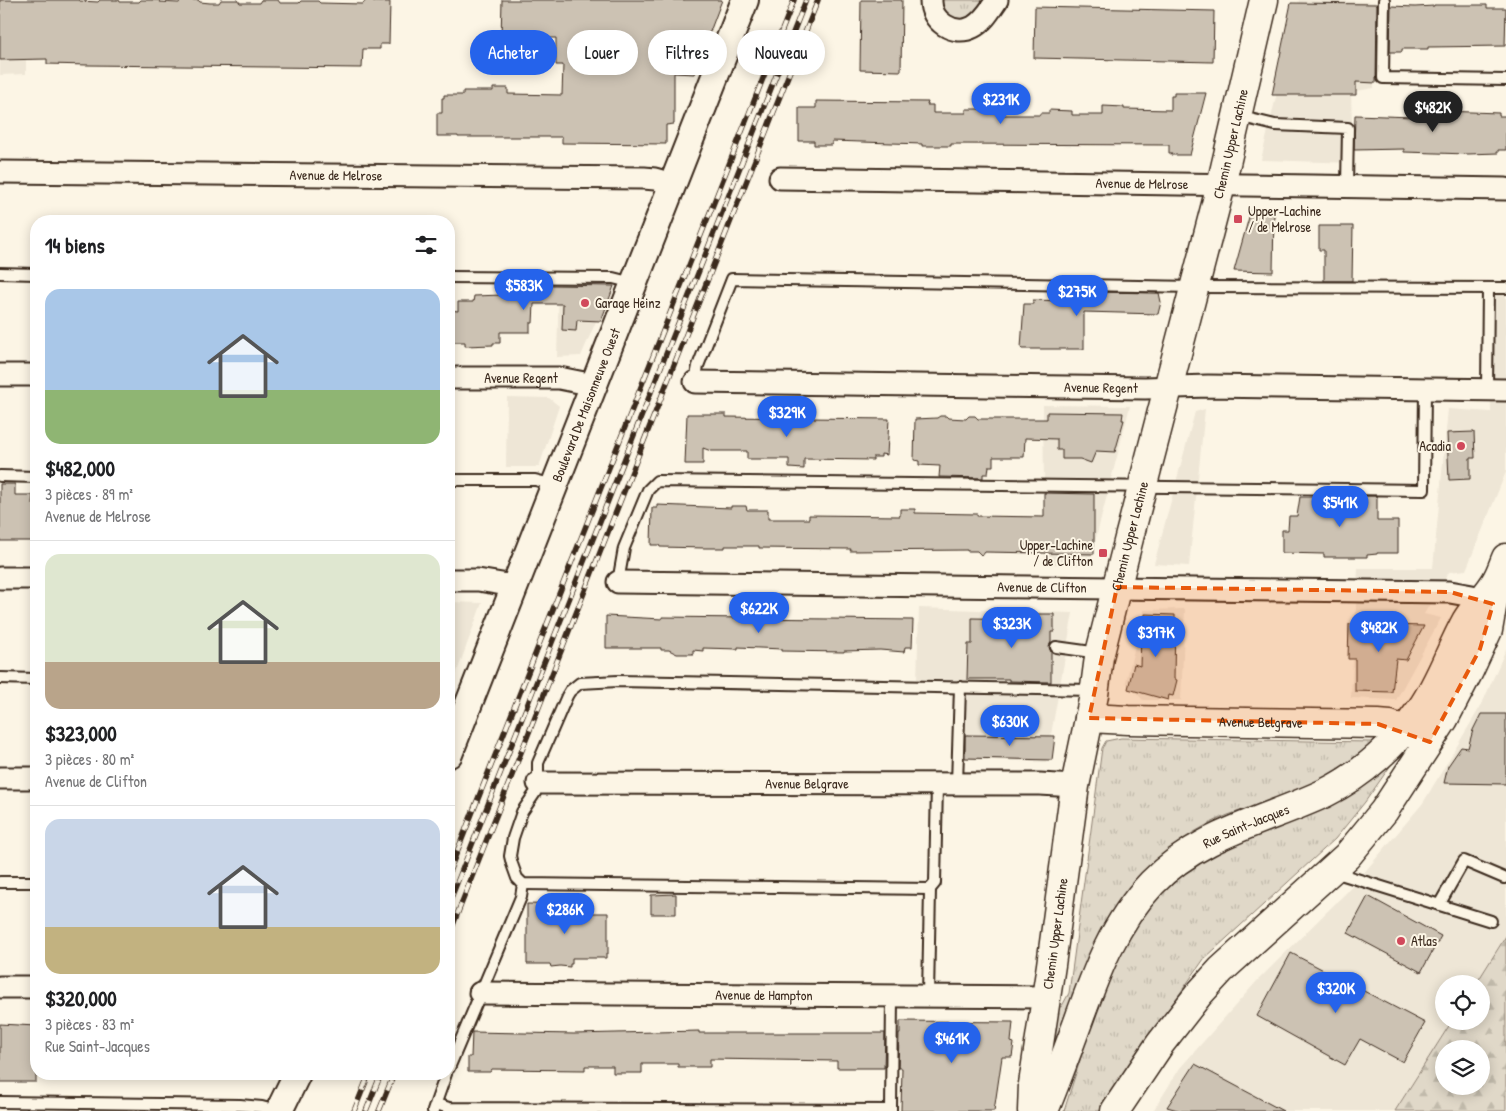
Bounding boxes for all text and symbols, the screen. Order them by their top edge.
chip: Acheter [470,30,557,75]
chip: Louer [567,30,638,75]
chip: Filtres [648,30,727,75]
chip: Nouveau [737,30,825,75]
pin: $231K [966,82,1036,125]
street label: Chemin Upper Lachine [1208,86,1252,201]
text: $231K [983,88,1019,110]
pin: $482K [1398,90,1468,133]
text: $482K [1415,96,1451,118]
street label: Avenue de Melrose [290,165,383,185]
street label: Avenue de Melrose [1095,173,1189,193]
place label: Upper-Lachine / de Melrose [1248,201,1322,236]
marker: Upper-Lachine / de Melrose [1232,213,1244,225]
text: 14 biens [45,231,105,260]
icon: filters [412,231,440,259]
pin: $583K [489,268,559,311]
text: $583K [505,274,543,296]
pin: $275K [1042,274,1112,317]
text: $275K [1058,280,1096,302]
place label: Garage Heinz [595,293,661,313]
marker: Garage Heinz [579,297,591,309]
icon: home [198,321,288,411]
street label: Boulevard De Maisonneuve Ouest [547,325,624,484]
street label: Avenue Regent [484,368,558,388]
street label: Avenue Regent [1064,377,1138,398]
pin: $329K [752,396,822,438]
text: $329K [768,401,806,423]
place label: Acadia [1419,436,1452,455]
marker: Acadia [1455,440,1467,452]
text: $482,000 [45,454,115,483]
street label: Chemin Upper Lachine [1106,479,1152,593]
text: 3 pièces · 89 m² [45,483,133,505]
pin: $541K [1305,486,1375,528]
text: $541K [1322,491,1358,513]
text: Avenue de Melrose [45,505,151,527]
place label: Upper-Lachine / de Clifton [1020,535,1093,570]
marker: Upper-Lachine / de Clifton [1097,547,1109,559]
street label: Avenue de Clifton [997,577,1087,597]
icon: home [198,587,288,677]
pin: $622K [724,592,794,634]
text: $622K [740,597,778,619]
pin: $323K [977,606,1047,649]
pin: $482K [1344,610,1414,653]
text: $323K [993,612,1031,634]
pin: $317K [1121,616,1191,658]
text: $482K [1361,616,1397,638]
text: $317K [1137,621,1175,643]
pin: $630K [975,704,1045,747]
text: $630K [991,710,1029,732]
street label: Avenue Belgrave [1219,711,1303,732]
text: $323,000 [45,719,117,748]
text: 3 pièces · 80 m² [45,748,134,770]
text: Avenue de Clifton [45,770,147,792]
street label: Avenue Belgrave [765,773,849,794]
street label: Rue Saint-Jacques [1199,799,1292,852]
icon: home [198,852,288,942]
street label: Chemin Upper Lachine [1037,876,1072,991]
pin: $286K [530,892,600,935]
text: $286K [546,898,584,920]
place label: Atlas [1411,931,1437,950]
marker: Atlas [1395,935,1407,947]
pin: $320K [1301,972,1371,1014]
map controls [1435,975,1490,1095]
button: locate [1435,975,1490,1030]
text: $320K [1317,977,1355,999]
text: $320,000 [45,984,117,1013]
street label: Avenue de Hampton [715,985,813,1005]
text: 3 pièces · 83 m² [45,1013,134,1035]
pin: $461K [917,1022,987,1064]
text: $461K [935,1027,969,1049]
text: Rue Saint-Jacques [45,1035,150,1057]
button: layers [1435,1040,1490,1095]

